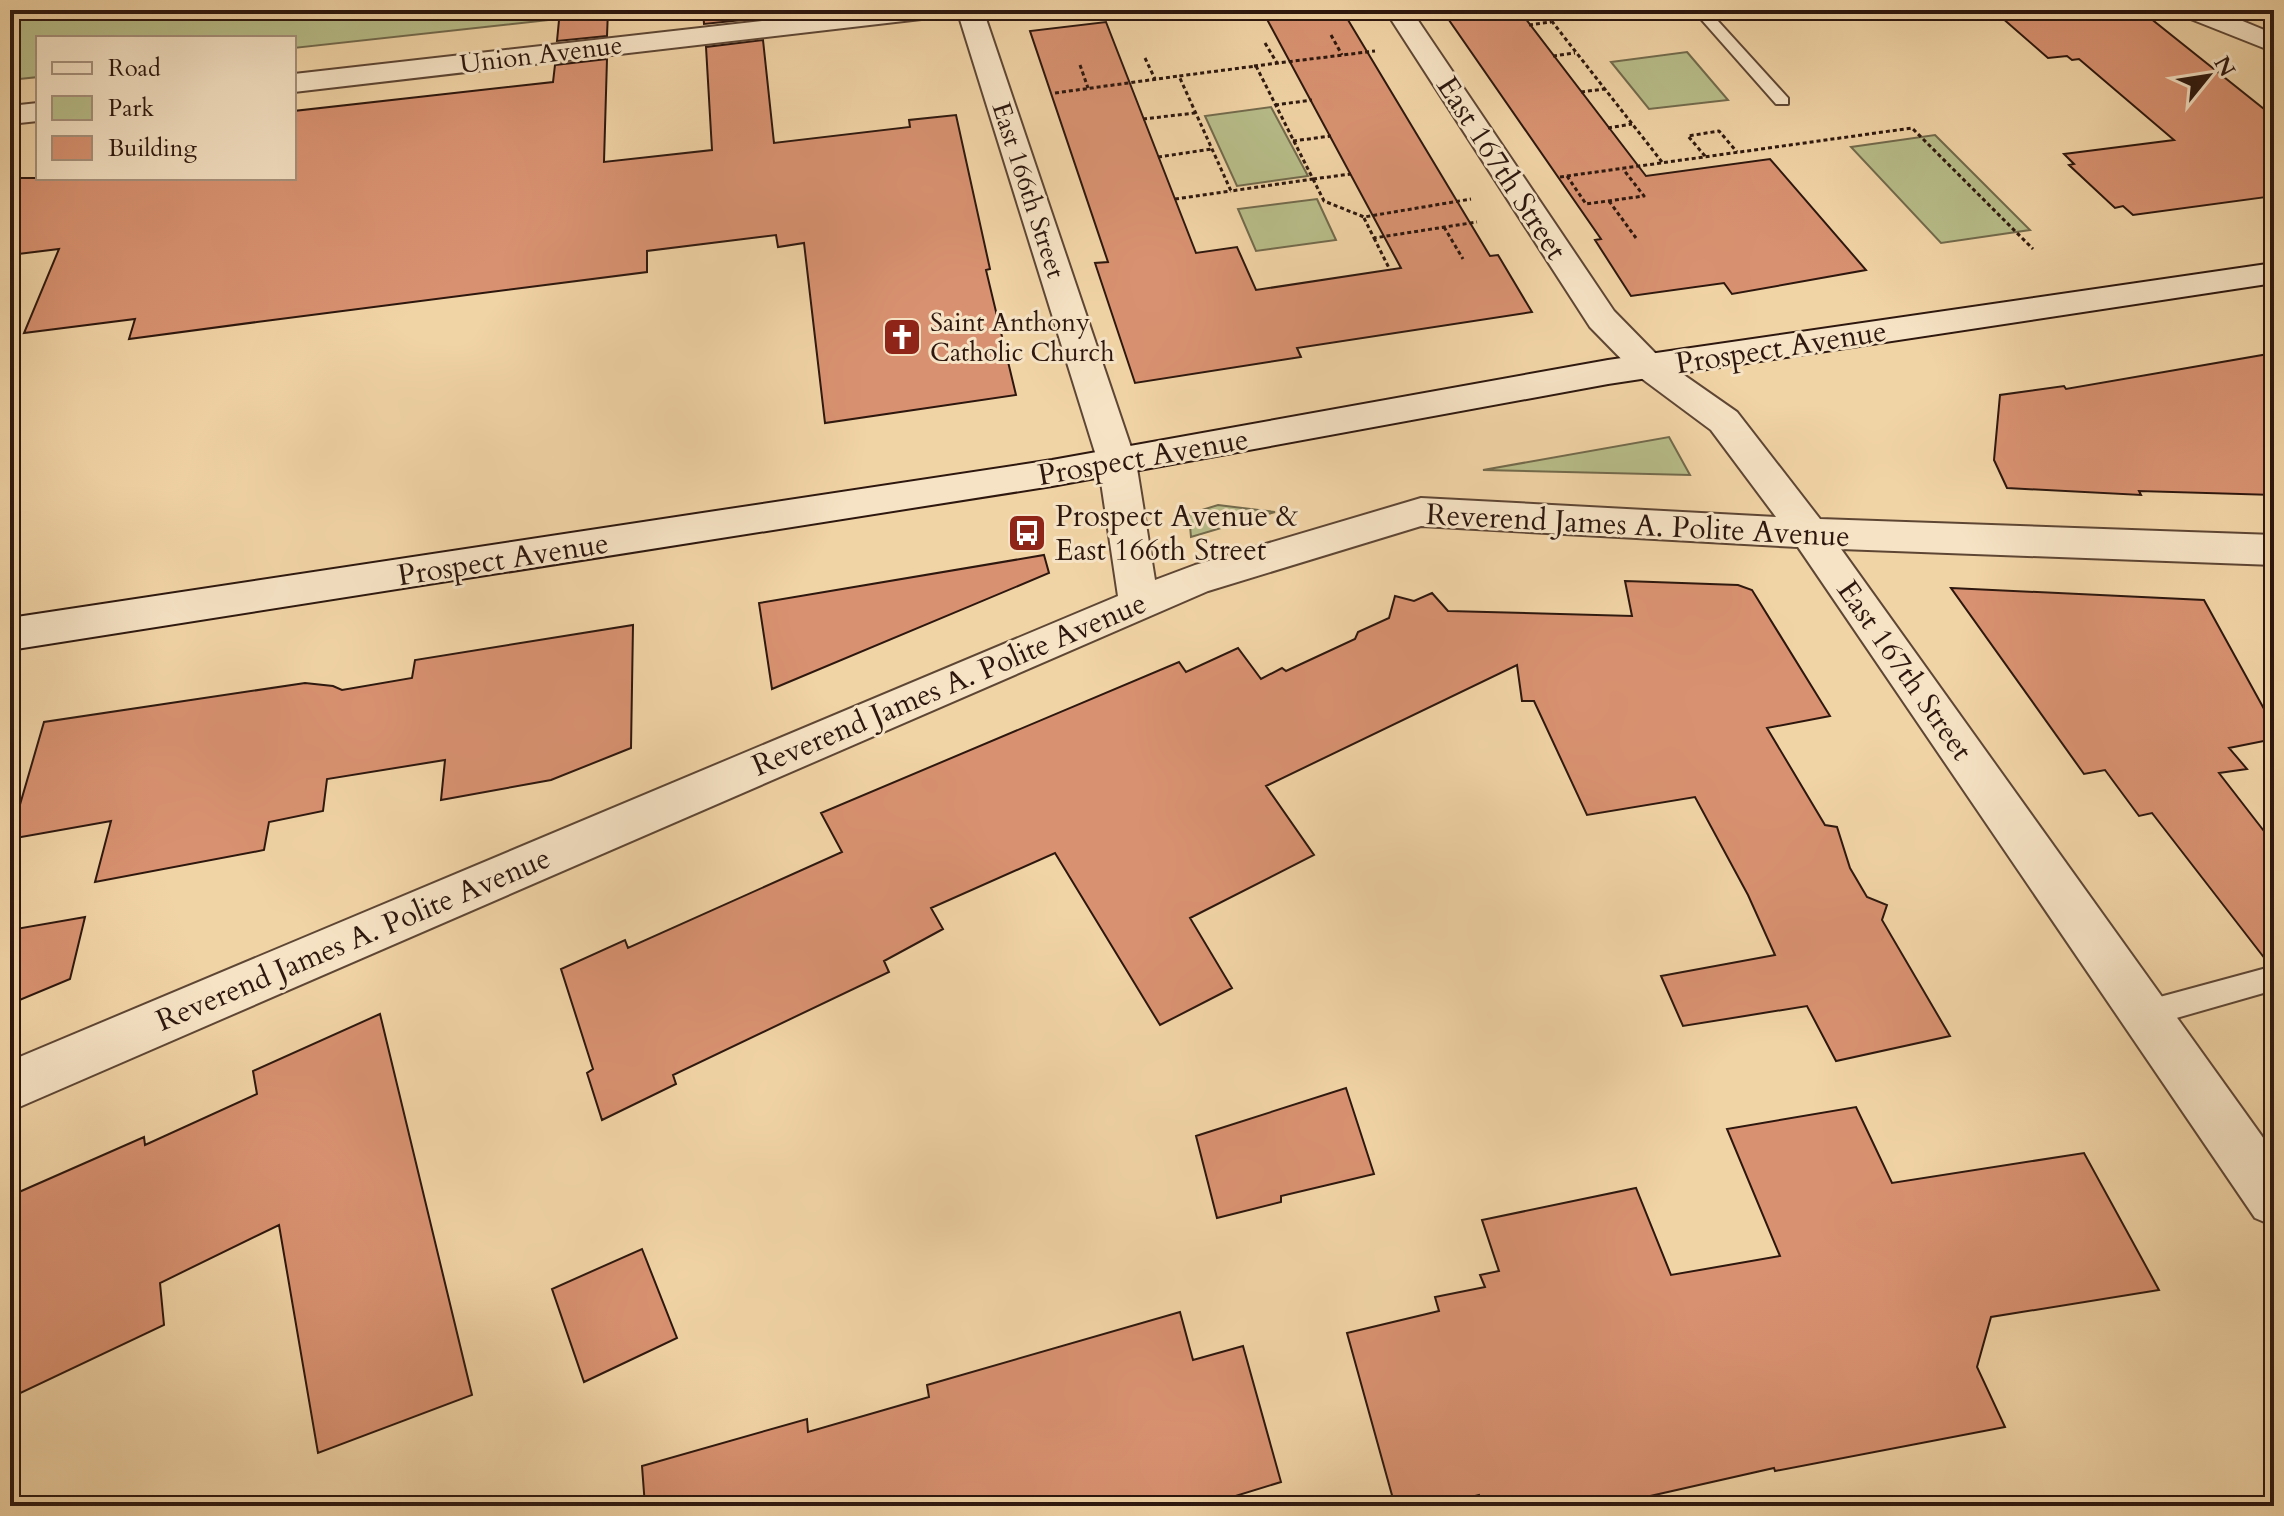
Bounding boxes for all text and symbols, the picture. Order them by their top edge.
street label: Union Avenue [458,27,624,82]
legend [36,36,296,180]
north arrow [2168,36,2248,116]
text: N [2207,51,2242,82]
text: Road [108,52,161,85]
street label: East 167th Street [1427,68,1577,268]
text: Park [108,92,154,125]
street label: East 166th Street [984,98,1073,283]
text: Building [108,132,198,165]
place label: Saint Anthony Catholic Church [930,305,1114,370]
street label: Prospect Avenue [1673,311,1889,384]
church icon: Saint Anthony Catholic Church [881,316,923,358]
street label: Prospect Avenue [1035,419,1252,496]
street label: Reverend James A. Polite Avenue [1425,494,1851,557]
place label: Prospect Avenue & East 166th Street [1055,496,1298,571]
bus stop icon: Prospect Avenue & East 166th Street [1006,512,1048,554]
street label: Prospect Avenue [395,523,611,596]
street label: East 167th Street [1827,572,1982,769]
street label: Reverend James A. Polite Avenue [746,583,1153,786]
street label: Reverend James A. Polite Avenue [150,838,557,1041]

